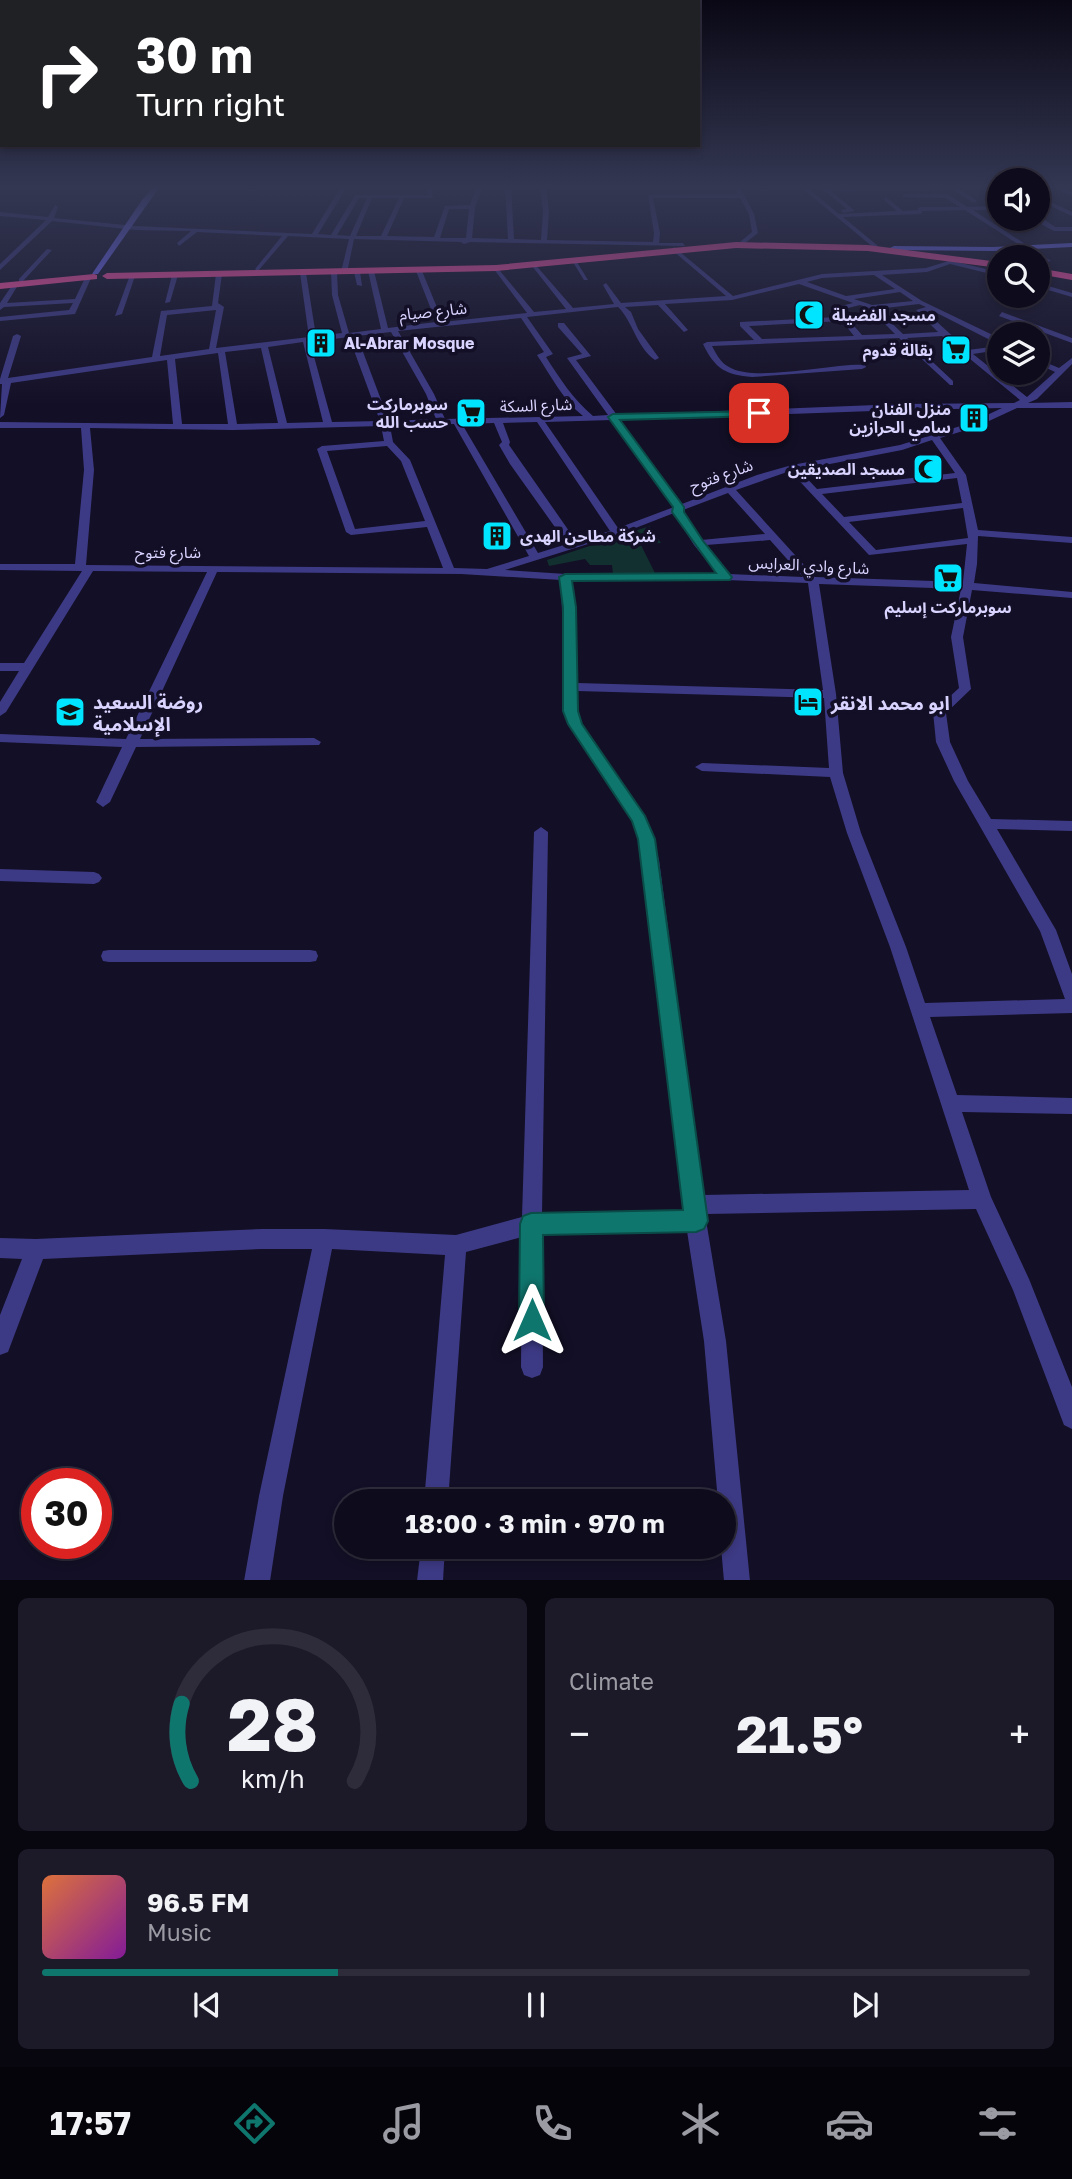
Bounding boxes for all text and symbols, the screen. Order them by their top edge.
text: 30 m [136,25,253,84]
icon: right [21,28,112,119]
text: Turn right [136,85,285,123]
map controls [987,168,1050,385]
button: sound [987,168,1050,231]
button: search [987,245,1050,308]
street label: شارع صيام [398,297,468,327]
mosque icon: مسجد الفضيلة [792,298,826,332]
place label: مسجد الفضيلة [832,305,936,325]
button: layers [987,322,1050,385]
building icon: Al-Abrar Mosque [304,326,338,360]
place label: Al-Abrar Mosque [344,333,474,353]
supermarket icon: بقالة قدوم [939,333,973,367]
place label: بقالة قدوم [863,340,933,362]
pin [729,383,789,443]
place label: سوبرماركت حسب الله [367,394,448,432]
street label: شارع السكة [499,394,573,419]
icon: arrive [740,394,778,432]
supermarket icon: سوبرماركت حسب الله [454,396,488,430]
place label: منزل الفنان سامي الحرازين [849,399,951,441]
building icon: منزل الفنان سامي الحرازين [957,401,991,435]
mosque icon: مسجد الصديقين [911,452,945,486]
street label: شارع فتوح [687,454,757,499]
place label: مسجد الصديقين [788,459,905,479]
building icon: شركة مطاحن الهدى [480,519,514,553]
place label: شركة مطاحن الهدى [520,526,656,546]
street label: شارع فتوح [135,542,201,565]
street label: شارع وادي العرايس [748,552,870,581]
supermarket icon: سوبرماركت إسليم [931,561,965,595]
place label: سوبرماركت إسليم [884,597,1012,620]
hotel icon: ابو محمد الانقر [791,685,825,719]
place label: روضة السعيد الإسلامية [93,690,203,737]
place label: ابو محمد الانقر [830,691,950,715]
school or university icon: روضة السعيد الإسلامية [53,695,87,729]
position arrow [495,1283,569,1357]
speed limit sign: 30 [21,1468,112,1559]
text: 18:00 · 3 min · 970 m [405,1508,665,1539]
text: Climate [569,1667,654,1695]
text: 28 [227,1680,318,1767]
text: 21.5° [736,1702,863,1764]
text: − [569,1711,590,1756]
text: + [1009,1711,1030,1756]
text: km/h [241,1762,304,1793]
text: 96.5 FM [147,1887,249,1918]
text: Music [147,1918,212,1946]
icon: previous [188,1986,226,2024]
icon: pause [517,1986,555,2024]
icon: next [846,1986,884,2024]
icon: directions [230,2099,279,2148]
icon: music [379,2099,428,2148]
icon: phone [528,2099,577,2148]
icon: climate [676,2099,725,2148]
icon: car [825,2099,874,2148]
icon: filters [973,2099,1022,2148]
text: 17:57 [50,2104,131,2142]

